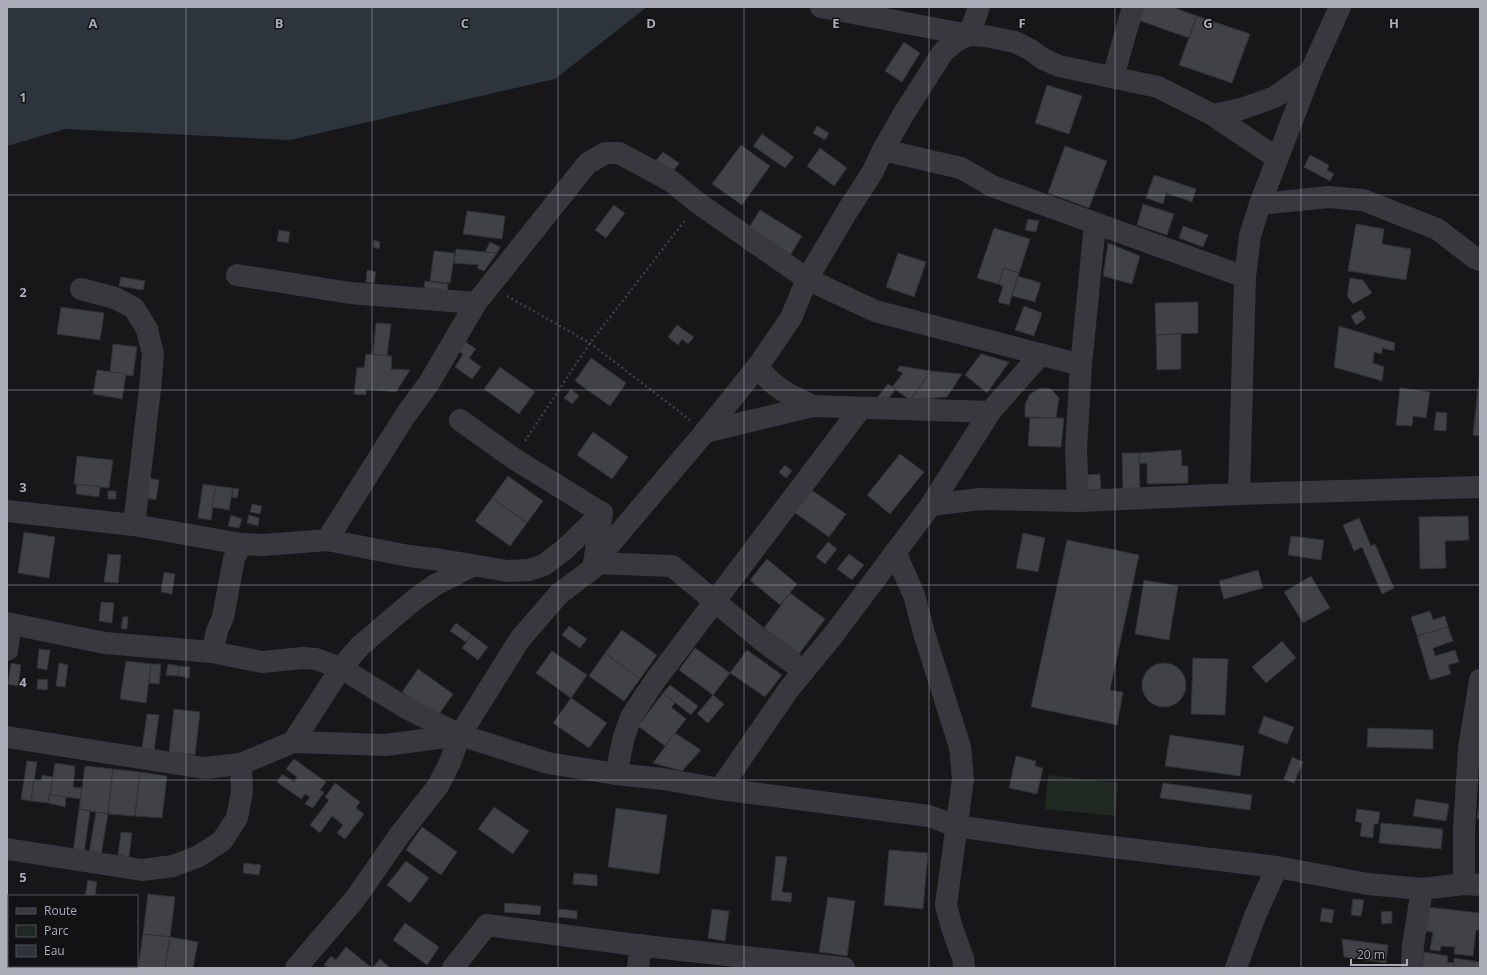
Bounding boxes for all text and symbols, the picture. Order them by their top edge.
text: A [89,14,98,32]
text: B [275,14,284,32]
text: C [461,14,469,32]
text: D [646,14,656,32]
text: E [832,14,840,32]
text: F [1018,14,1026,32]
text: G [1203,14,1213,32]
text: H [1389,14,1399,32]
text: 1 [19,88,27,106]
text: 2 [19,283,27,301]
text: 3 [19,478,27,496]
text: 4 [19,673,27,691]
text: 5 [19,868,27,886]
legend [8,895,138,967]
text: Route [44,902,77,919]
text: Parc [44,922,69,939]
scale bar [1351,941,1407,967]
text: Eau [44,942,65,959]
text: 20 m [1357,946,1385,963]

